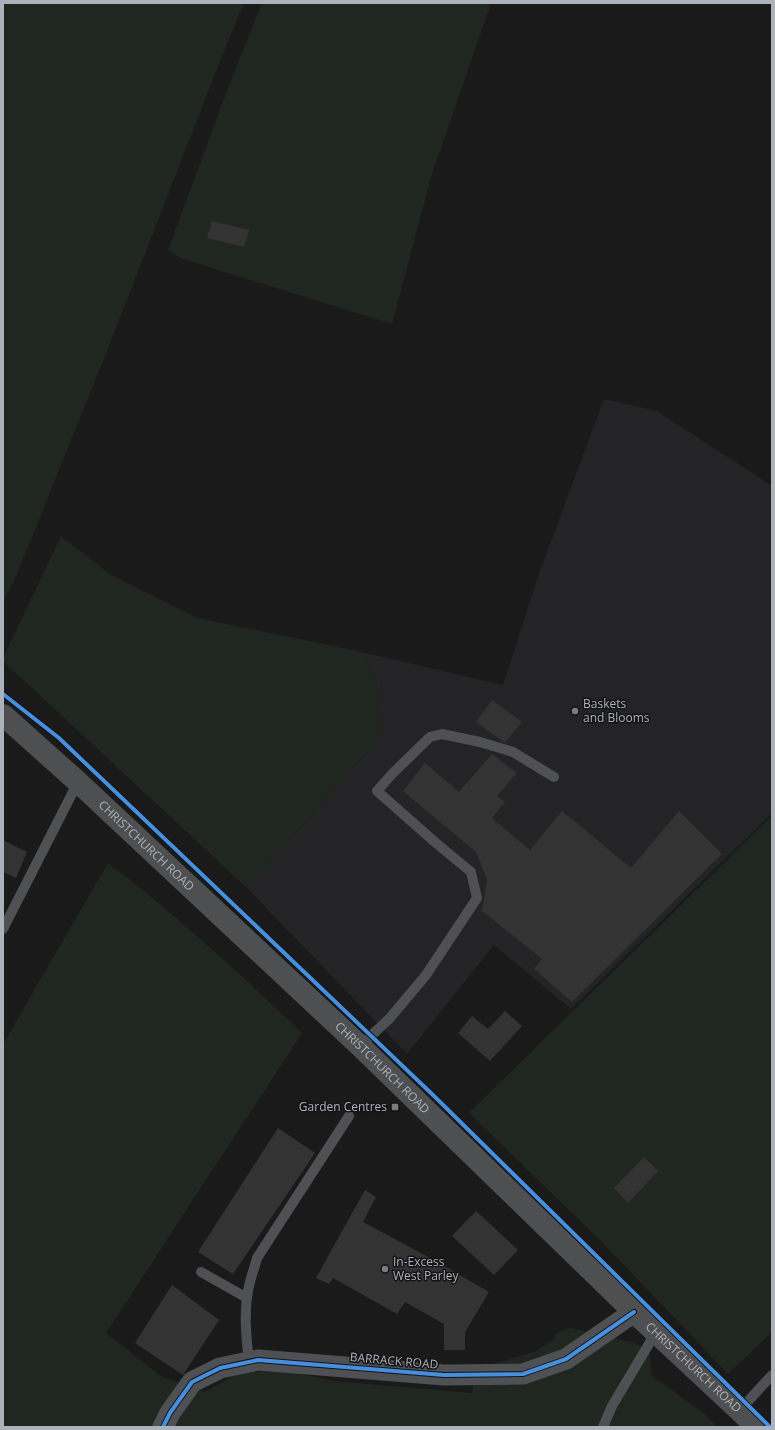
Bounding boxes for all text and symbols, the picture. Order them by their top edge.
place label: Baskets and Blooms [583,695,650,726]
marker: Baskets and Blooms [570,706,580,716]
street label: CHRISTCHURCH ROAD [95,796,198,895]
street label: CHRISTCHURCH ROAD [331,1018,434,1117]
place label: Garden Centres [299,1098,387,1115]
marker: Garden Centres [390,1102,400,1112]
place label: In-Excess West Parley [393,1253,459,1284]
marker: In-Excess West Parley [380,1264,390,1274]
street label: CHRISTCHURCH ROAD [642,1318,745,1416]
street label: BARRACK ROAD [349,1348,439,1373]

